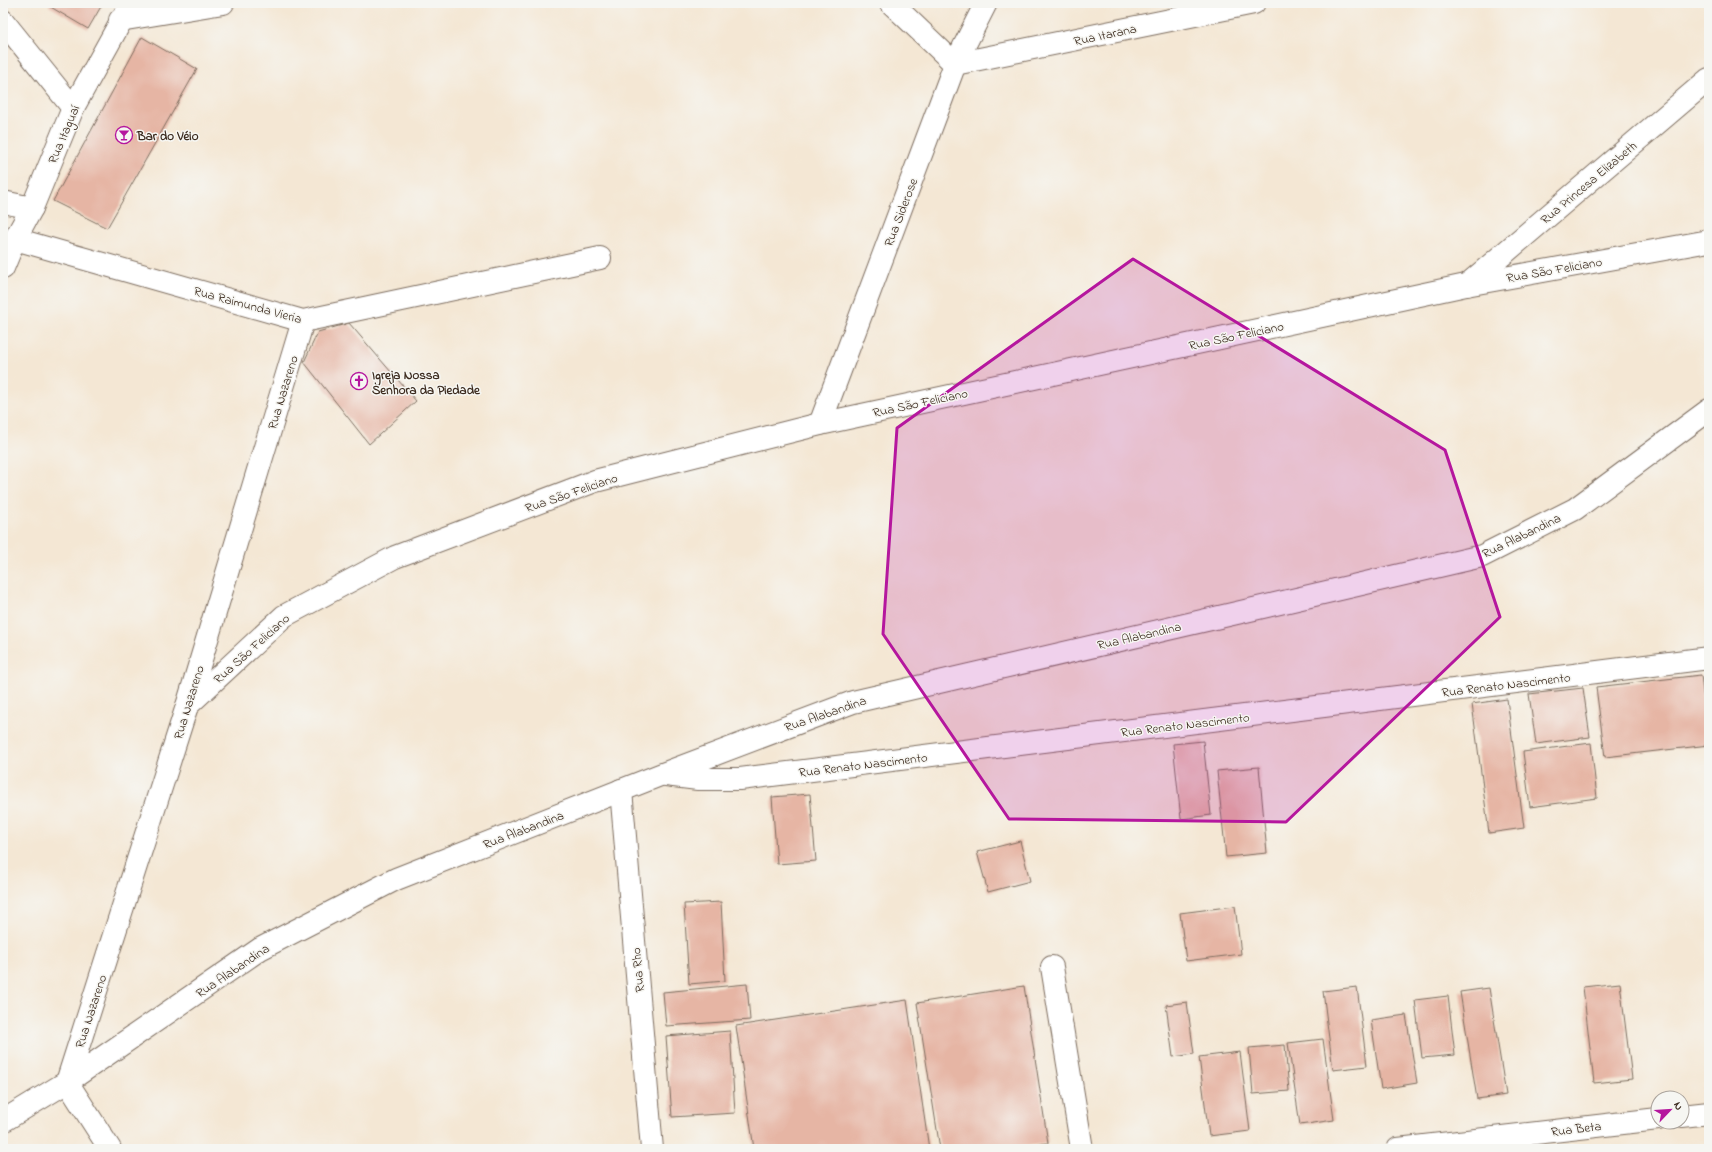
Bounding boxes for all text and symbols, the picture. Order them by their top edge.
street label: Rua Itarana [1072,20,1138,51]
street label: Rua Itaguaí [44,102,86,167]
bar icon: Bar do Véio [114,125,134,145]
place label: Bar do Véio [136,127,199,146]
street label: Rua Princesa Elizabeth [1537,137,1641,229]
street label: Rua Siderose [880,175,923,250]
street label: Rua São Feliciano [1505,253,1604,288]
street label: Rua Raimunda Vieria [191,282,304,329]
street label: Rua São Feliciano [1187,317,1286,356]
street label: Rua Nazareno [263,353,304,432]
place label: Igreja Nossa Senhora da Piedade [372,366,481,400]
church icon: Igreja Nossa Senhora da Piedade [349,371,369,391]
street label: Rua São Feliciano [871,384,970,423]
street label: Rua São Feliciano [523,469,621,518]
street label: Rua Alabandina [1479,509,1564,564]
street label: Rua São Feliciano [210,609,295,689]
street label: Rua Alabandina [1096,618,1183,655]
street label: Rua Nazareno [169,663,210,742]
street label: Rua Renato Nascimento [1441,668,1572,703]
street label: Rua Alabandina [782,692,869,737]
street label: Rua Renato Nascimento [1120,708,1251,743]
street label: Rua Renato Nascimento [798,748,929,783]
street label: Rua Alabandina [480,806,567,855]
street label: Rua Alabandina [192,939,274,1003]
street label: Rua Rho [627,946,650,993]
street label: Rua Nazareno [71,972,112,1051]
north arrow [1650,1090,1690,1130]
text: N [1669,1099,1687,1113]
street label: Rua Beta [1550,1117,1603,1142]

